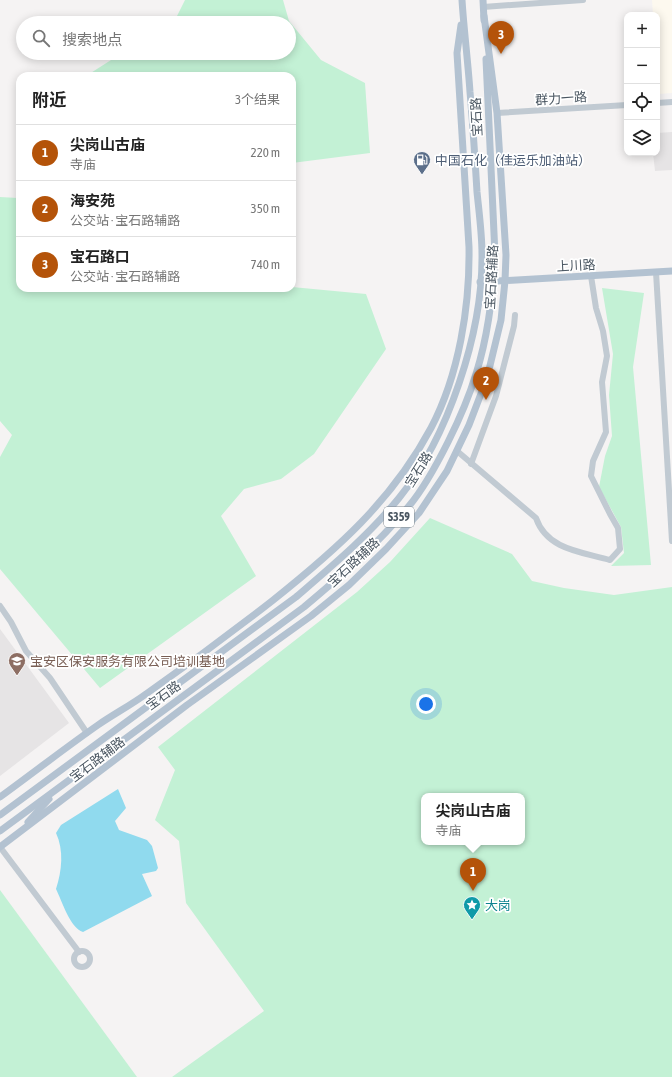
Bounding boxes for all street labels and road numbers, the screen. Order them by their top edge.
street label: 群力一路 [535,89,588,108]
street label: 宝石路 [468,97,485,137]
street label: 宝石路辅路 [482,244,501,310]
street label: 上川路 [556,257,596,274]
street label: 宝石路 [402,449,435,490]
road number: S359 [384,507,414,527]
street label: 宝石路辅路 [324,535,382,590]
street label: 宝石路 [143,678,183,713]
street label: 宝石路辅路 [67,734,128,785]

